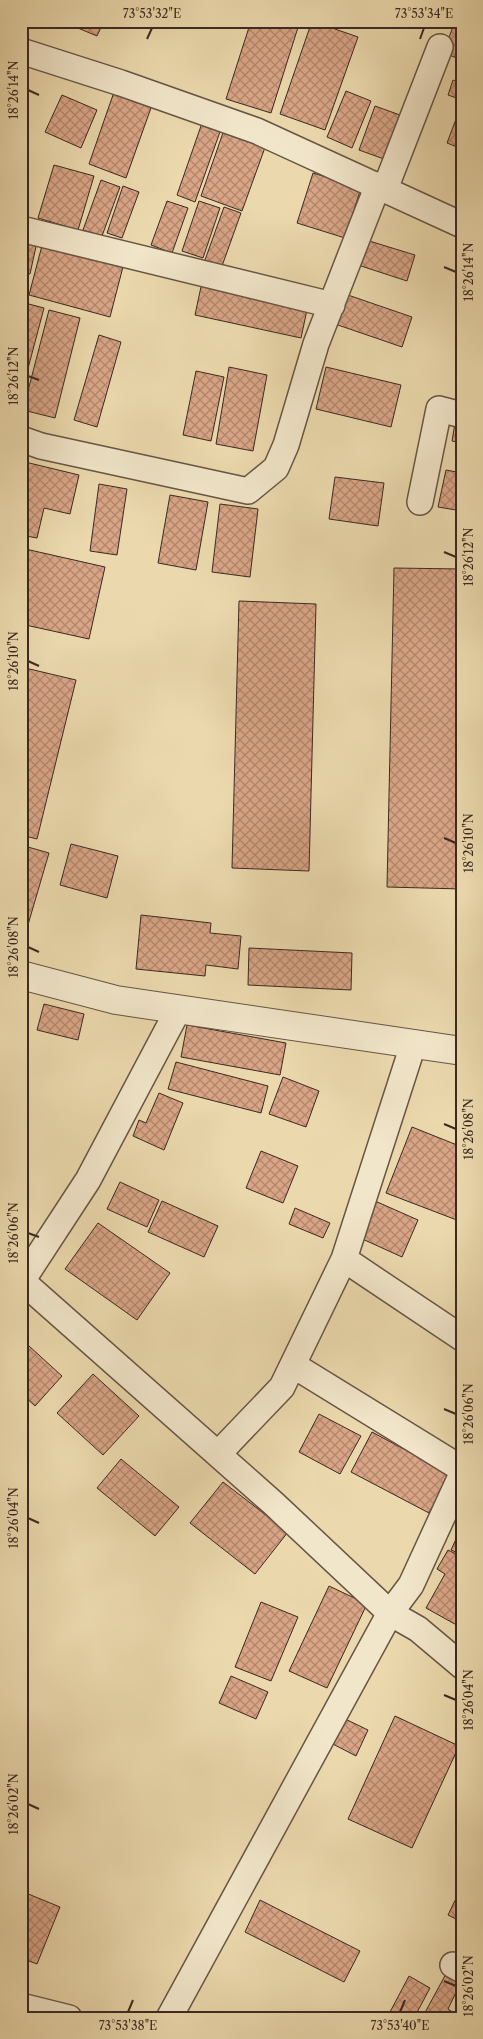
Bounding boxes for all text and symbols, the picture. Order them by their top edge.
text: 73°53'32"E [123,6,181,21]
text: 73°53'34"E [395,6,453,21]
text: 18°26'14"N [6,61,21,119]
text: 18°26'14"N [461,243,476,301]
text: 18°26'12"N [6,347,21,405]
text: 18°26'12"N [461,528,476,586]
text: 18°26'10"N [6,631,21,691]
text: 18°26'10"N [461,813,476,873]
text: 18°26'08"N [6,916,21,978]
text: 18°26'08"N [461,1098,476,1160]
text: 18°26'06"N [6,1202,21,1264]
text: 18°26'06"N [461,1383,476,1445]
text: 18°26'04"N [6,1487,21,1549]
text: 18°26'04"N [461,1669,476,1731]
text: 18°26'02"N [6,1773,21,1835]
text: 18°26'02"N [461,1955,476,2017]
text: 73°53'38"E [99,2018,157,2033]
text: 73°53'40"E [371,2018,429,2033]

